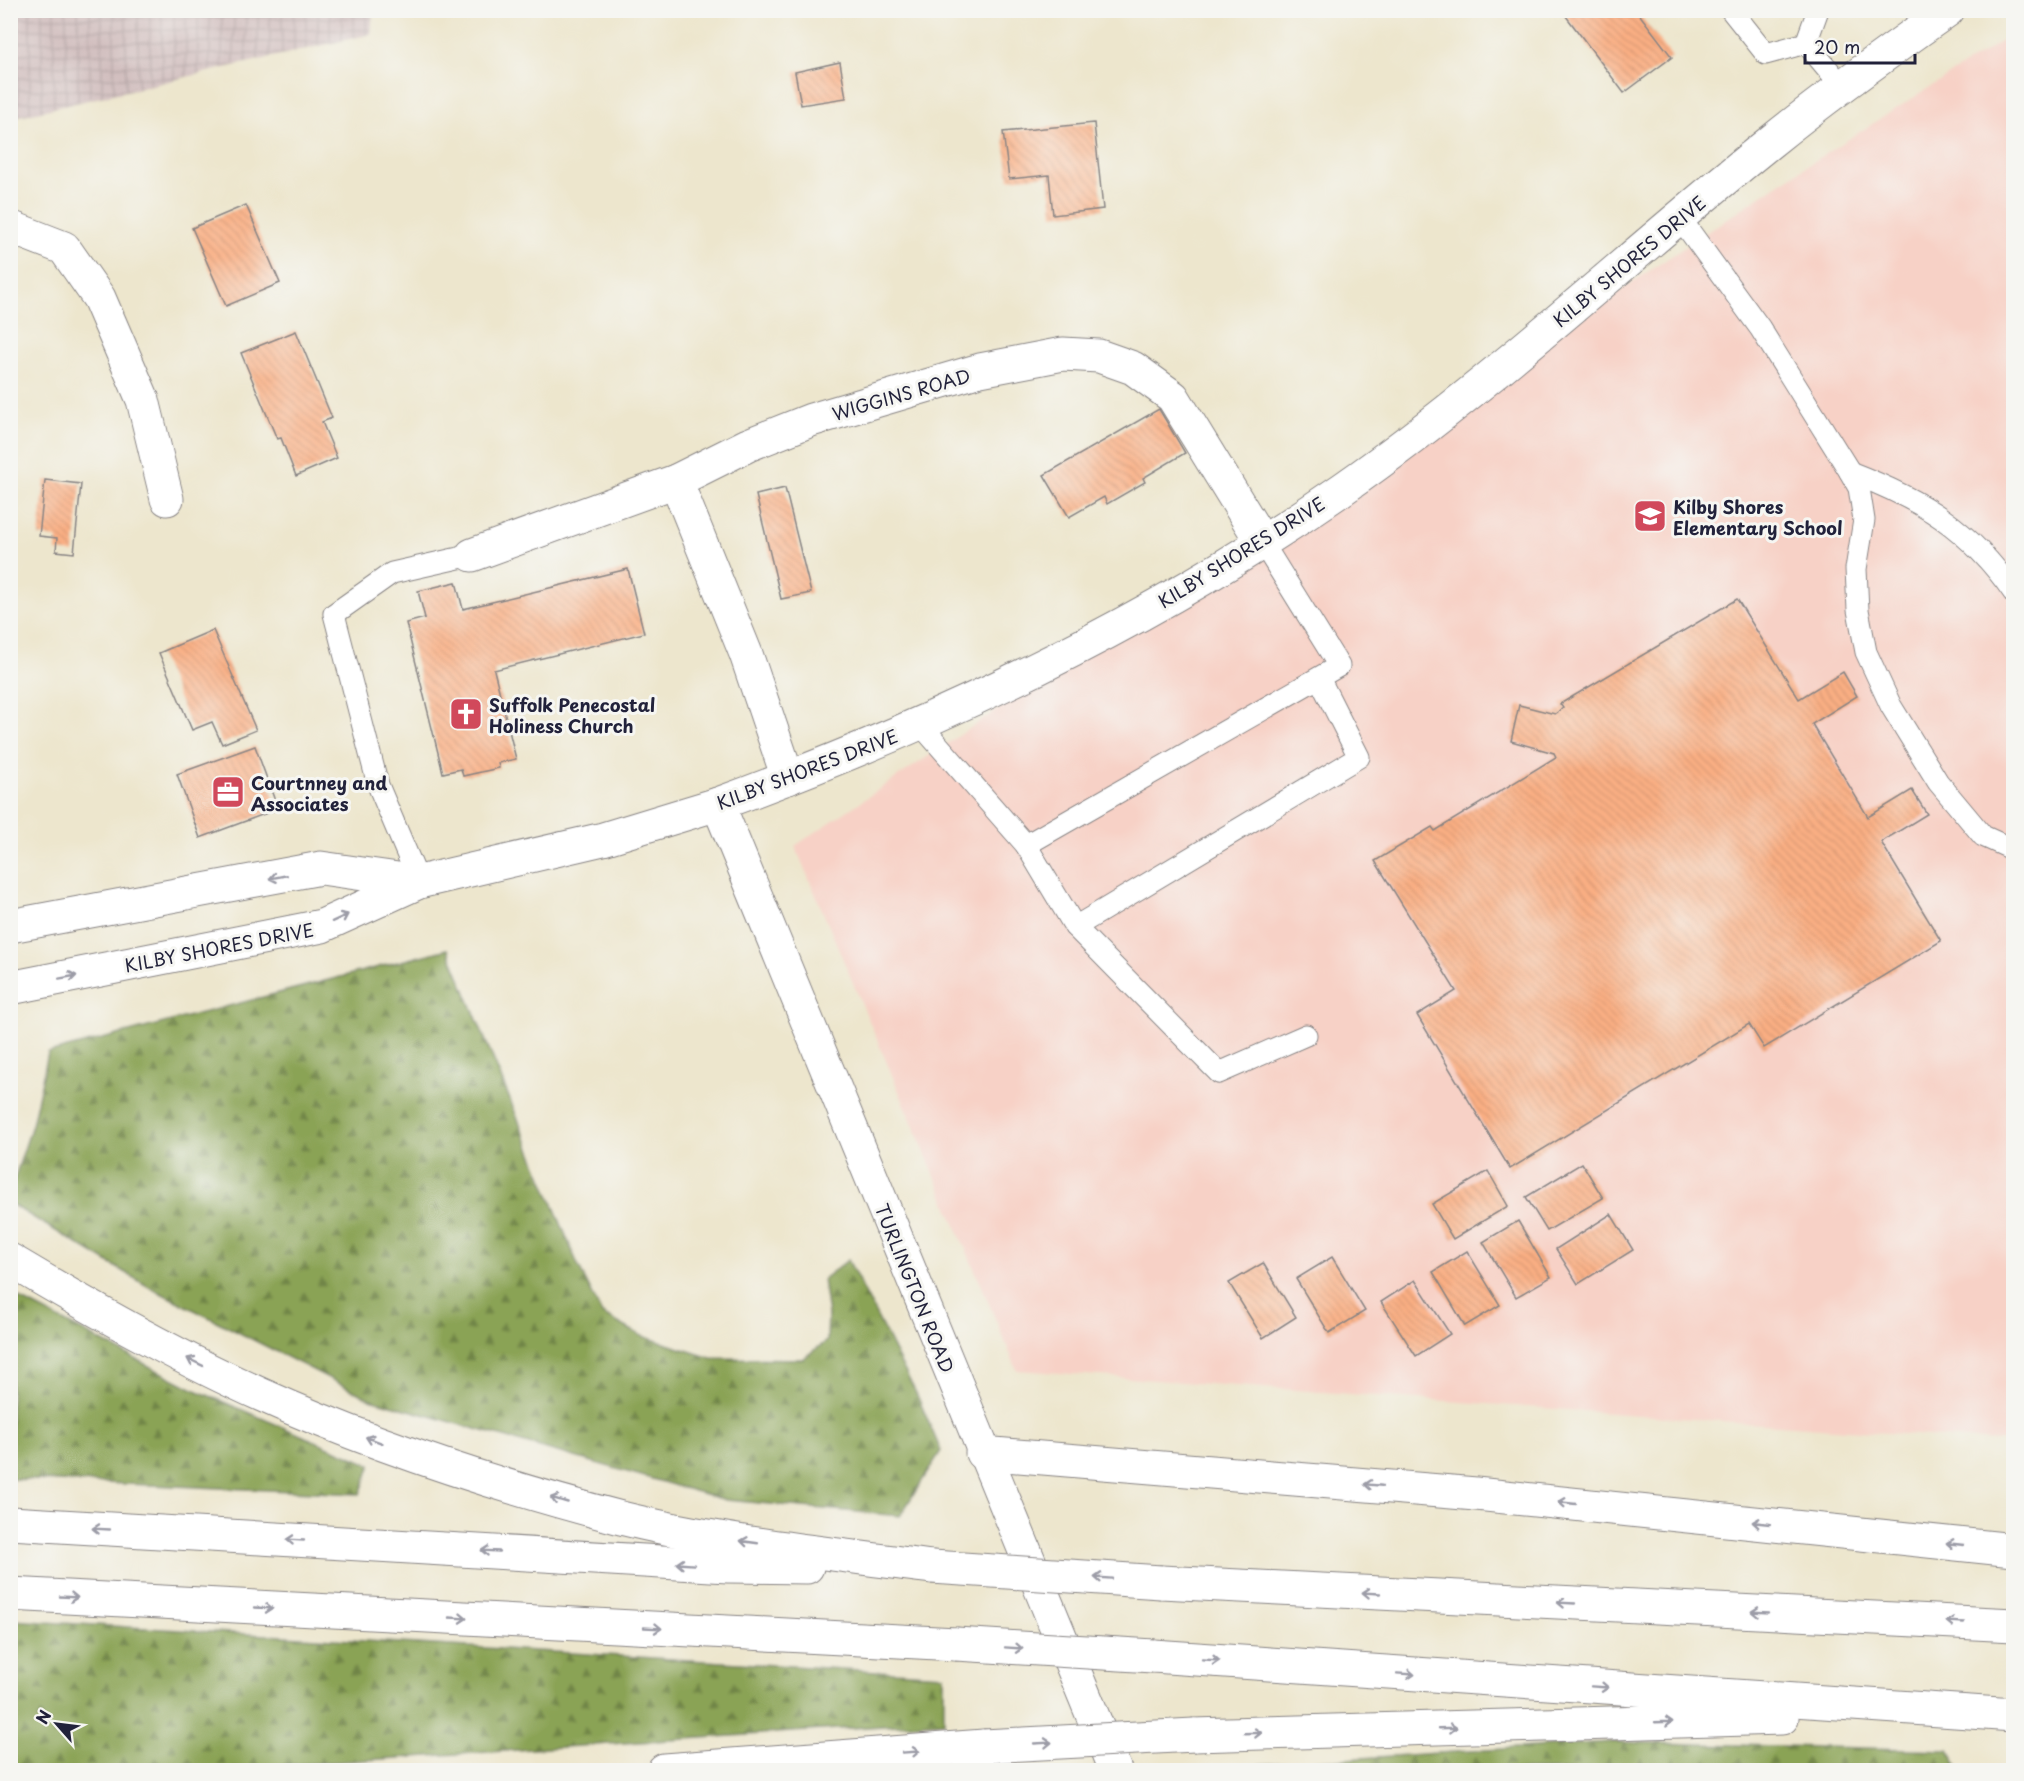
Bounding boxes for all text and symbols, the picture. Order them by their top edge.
scale bar [1805,27,1914,65]
text: 20 m [1814,33,1860,60]
street label: KILBY SHORES DRIVE [1547,189,1711,333]
street label: WIGGINS ROAD [829,361,973,427]
street label: KILBY SHORES DRIVE [1152,490,1330,614]
place label: Kilby Shores Elementary School [1673,493,1843,541]
school or university icon: Kilby Shores Elementary School [1632,498,1668,534]
place label: Suffolk Penecostal Holiness Church [489,691,655,739]
church icon: Suffolk Penecostal Holiness Church [448,696,484,732]
street label: KILBY SHORES DRIVE [712,722,902,816]
place label: Courtnney and Associates [251,769,388,817]
office icon: Courtnney and Associates [210,774,246,810]
one-way arrow [269,872,288,883]
one-way arrow [331,912,349,923]
street label: KILBY SHORES DRIVE [122,915,316,979]
one-way arrow [58,971,77,982]
street label: TURLINGTON ROAD [869,1199,961,1377]
one-way arrow [186,1356,204,1368]
one-way arrow [365,1433,383,1444]
one-way arrow [1364,1480,1384,1491]
one-way arrow [550,1494,569,1505]
one-way arrow [1558,1497,1578,1508]
one-way arrow [1752,1517,1772,1528]
one-way arrow [91,1523,111,1534]
one-way arrow [286,1534,306,1545]
one-way arrow [740,1536,760,1547]
one-way arrow [1946,1538,1966,1549]
one-way arrow [480,1546,500,1557]
one-way arrow [675,1558,695,1569]
one-way arrow [1093,1573,1113,1584]
one-way arrow [1361,1587,1381,1598]
one-way arrow [58,1592,78,1603]
one-way arrow [1556,1597,1576,1608]
one-way arrow [253,1602,273,1613]
one-way arrow [1751,1607,1771,1618]
one-way arrow [448,1612,468,1623]
one-way arrow [1946,1617,1966,1628]
one-way arrow [643,1623,663,1634]
one-way arrow [1004,1642,1024,1653]
one-way arrow [1201,1655,1221,1666]
one-way arrow [1395,1668,1415,1679]
one-way arrow [1590,1682,1610,1693]
north arrow [27,1694,87,1754]
text: N [29,1705,56,1728]
one-way arrow [1653,1716,1673,1727]
one-way arrow [1437,1722,1457,1733]
one-way arrow [1242,1727,1262,1739]
one-way arrow [1032,1737,1052,1748]
one-way arrow [901,1746,921,1757]

